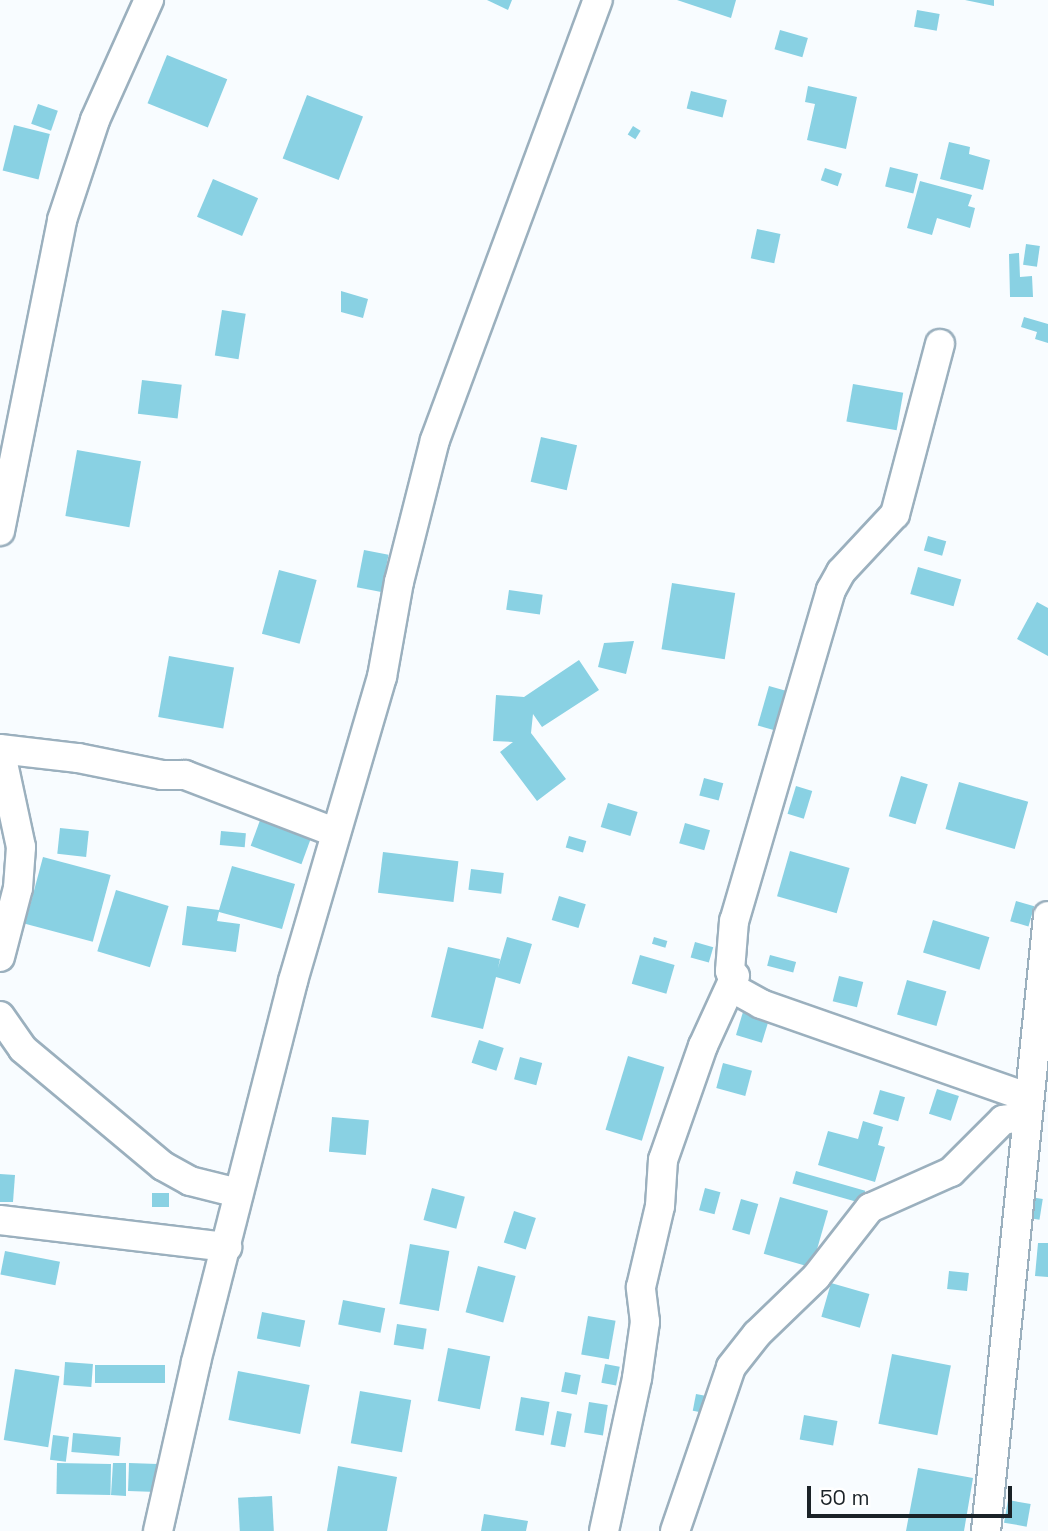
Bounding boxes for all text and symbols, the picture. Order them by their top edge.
scale bar [810,1472,1015,1516]
text: 50 m [820,1484,870,1511]

